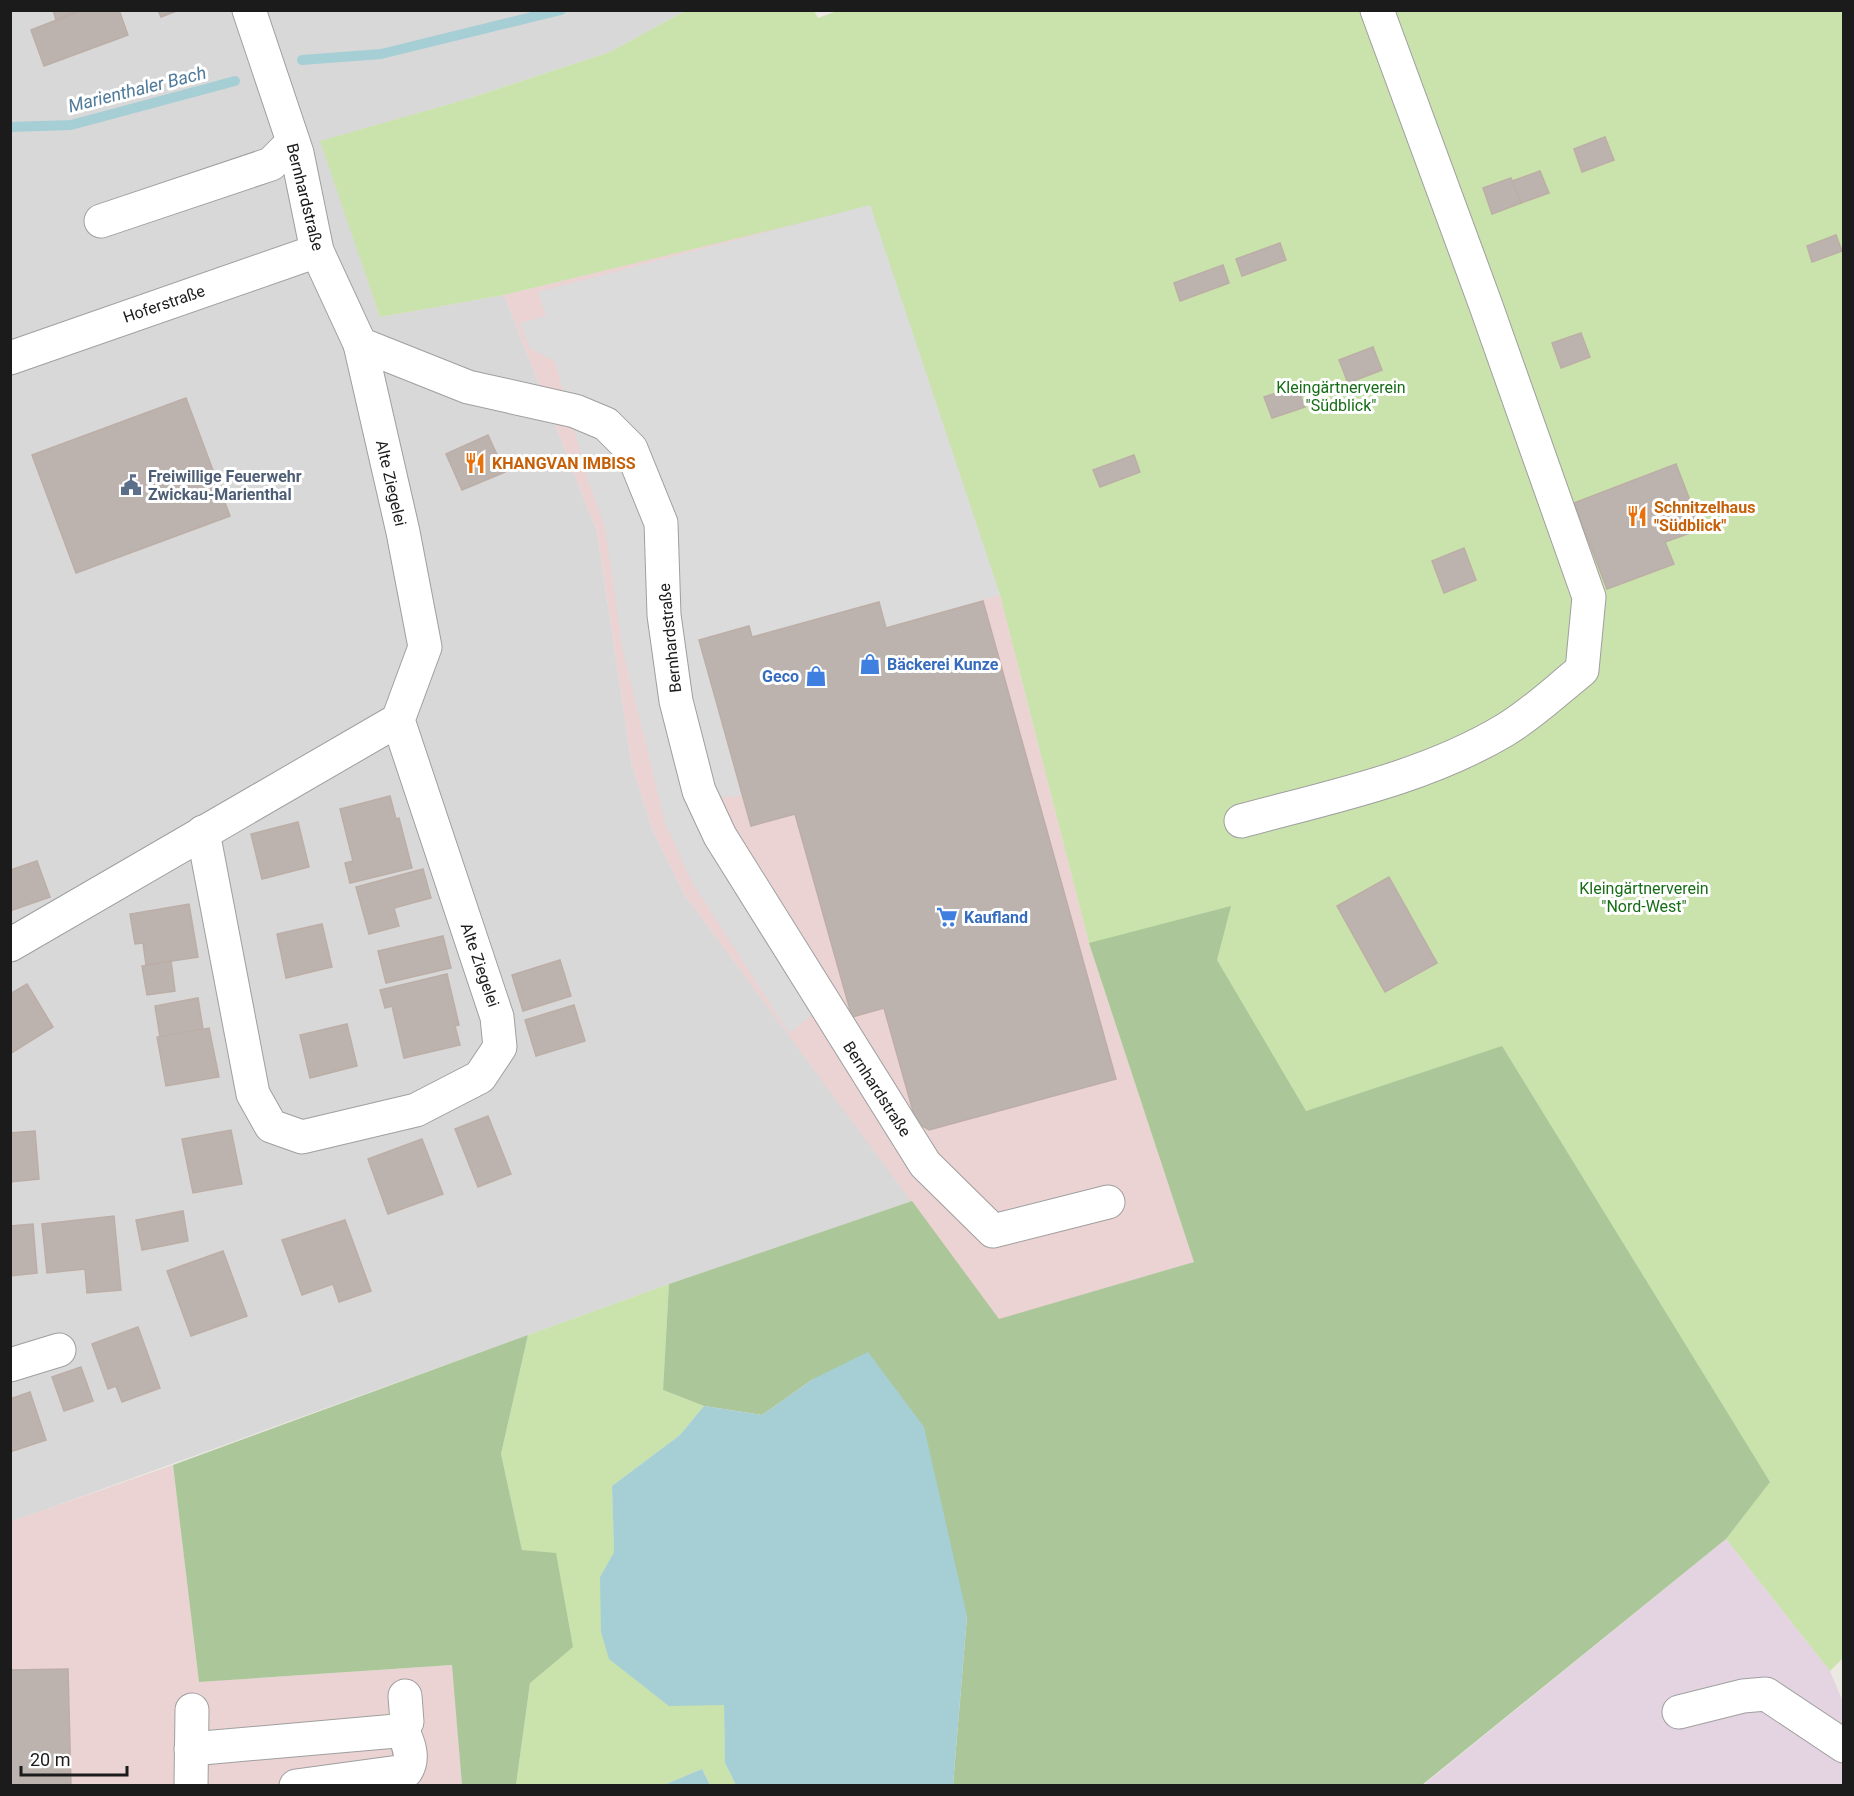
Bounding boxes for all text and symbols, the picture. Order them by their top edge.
water label: Marienthaler Bach [66,62,208,116]
street label: Bernhardstraße [282,141,328,253]
street label: Hoferstraße [121,281,207,327]
park label: Kleingärtnerverein "Südblick" [1276,378,1406,415]
street label: Alte Ziegelei [372,438,410,528]
restaurant icon: KHANGVAN IMBISS [463,451,487,475]
place label: KHANGVAN IMBISS [492,454,636,473]
place label: Freiwillige Feuerwehr Zwickau-Marienthal [148,467,302,504]
public building icon: Freiwillige Feuerwehr Zwickau-Marienthal [119,473,143,497]
place label: Schnitzelhaus "Südblick" [1654,498,1755,535]
restaurant icon: Schnitzelhaus "Südblick" [1625,504,1649,528]
street label: Bernhardstraße [655,582,685,694]
shop icon: Bäckerei Kunze [858,652,882,676]
place label: Bäckerei Kunze [887,655,999,674]
shop icon: Geco [804,664,828,688]
place label: Geco [762,667,799,686]
park label: Kleingärtnerverein "Nord-West" [1579,879,1709,916]
supermarket icon: Kaufland [935,905,959,929]
place label: Kaufland [964,908,1028,927]
street label: Alte Ziegelei [457,920,503,1010]
street label: Bernhardstraße [839,1038,915,1140]
scale bar [21,1739,128,1777]
text: 20 m [30,1749,70,1770]

